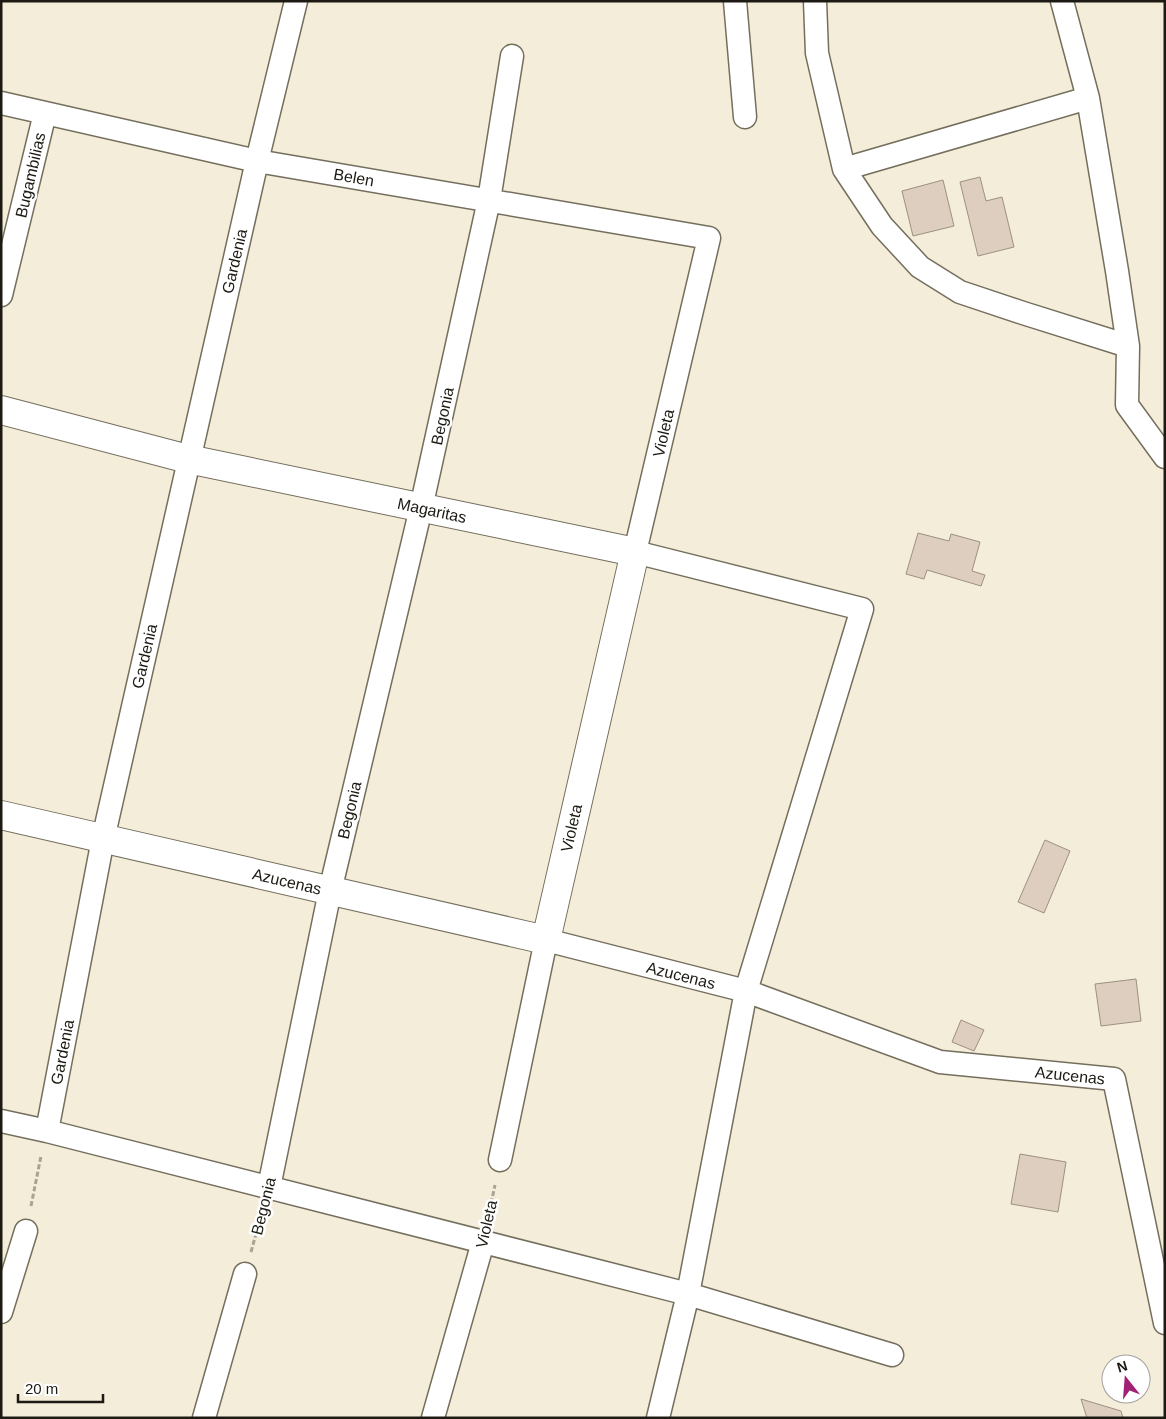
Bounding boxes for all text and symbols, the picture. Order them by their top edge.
street label: Bugambilias [12,131,49,219]
street label: Belen [332,166,376,189]
street label: Gardenia [219,227,250,295]
street label: Begonia [428,386,457,447]
street label: Violeta [650,407,677,459]
street label: Magaritas [396,495,468,526]
street label: Gardenia [129,622,160,690]
street label: Begonia [335,779,364,841]
street label: Violeta [558,802,585,854]
street label: Azucenas [251,865,323,898]
street label: Azucenas [645,959,717,992]
street label: Gardenia [48,1018,77,1086]
street label: Azucenas [1034,1063,1106,1088]
street label: Begonia [248,1175,279,1237]
street label: Violeta [473,1198,500,1250]
north arrow [1101,1354,1151,1404]
text: N [1115,1357,1129,1376]
scale bar [18,1372,102,1404]
text: 20 m [25,1380,58,1397]

